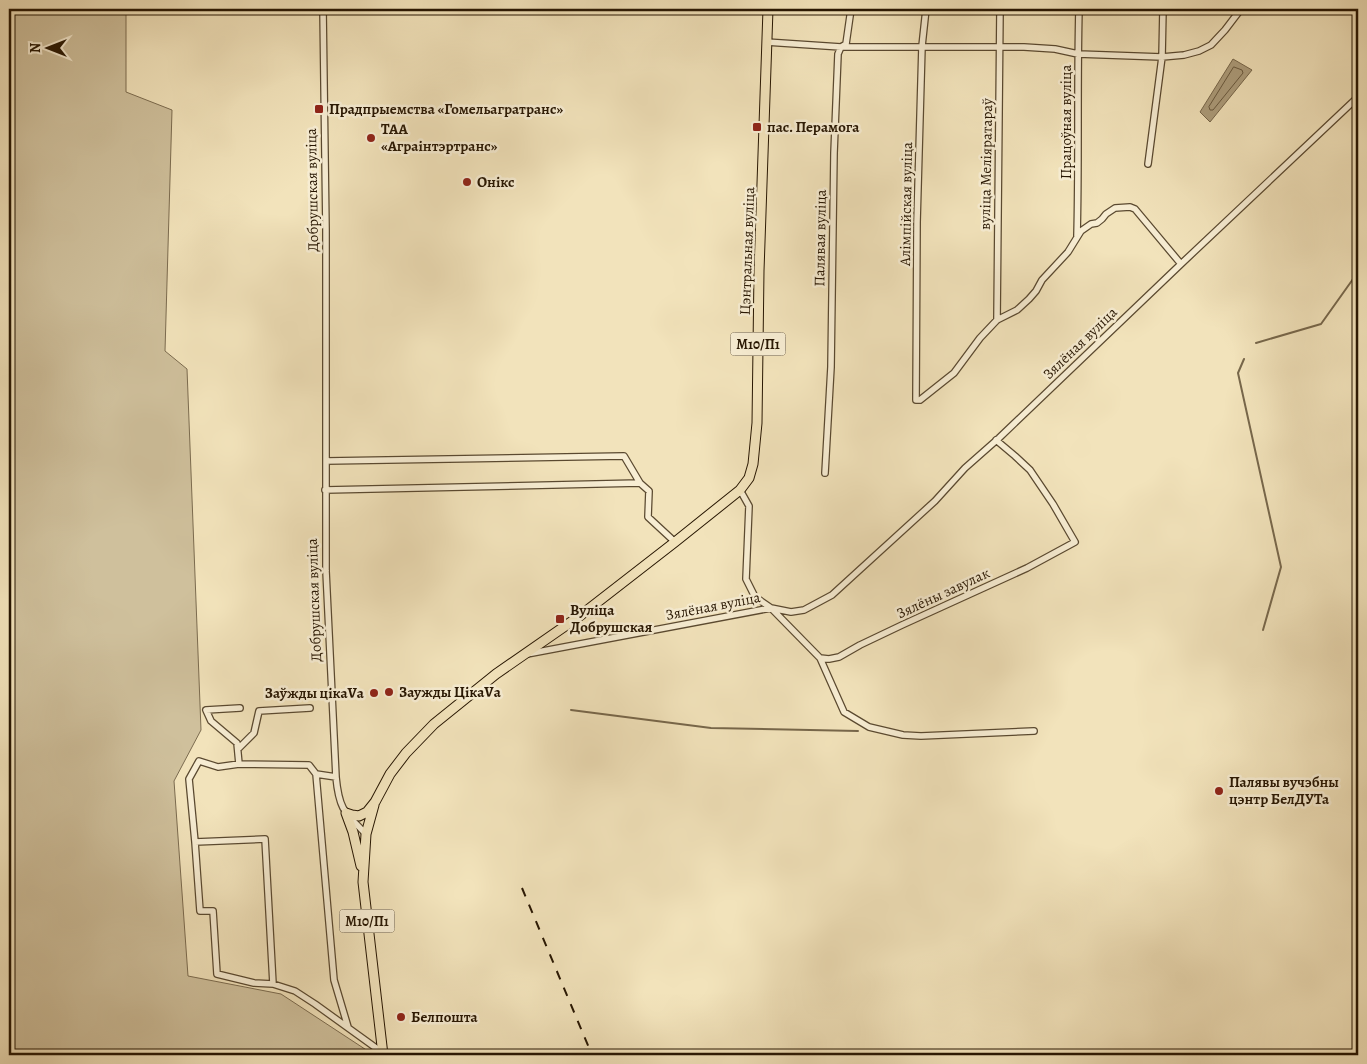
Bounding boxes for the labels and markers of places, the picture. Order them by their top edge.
place label: Прадпрыемства «Гомельагратранс» [329,99,563,119]
marker: Прадпрыемства «Гомельагратранс» [313,103,325,115]
place label: пас. Перамога [767,117,860,137]
place label: ТАА «Аграінтэртранс» [381,119,498,156]
marker: пас. Перамога [751,121,763,133]
marker: ТАА «Аграінтэртранс» [365,132,377,144]
place label: Онікс [477,172,515,192]
marker: Онікс [461,176,473,188]
place label: Вуліца Добрушская [570,600,653,637]
marker: Вуліца Добрушская [554,613,566,625]
place label: Заужды ЦікаVа [399,682,502,702]
place label: Заўжды цікаVа [265,683,365,703]
marker: Заужды ЦікаVа [383,686,395,698]
marker: Заўжды цікаVа [368,687,380,699]
place label: Палявы вучэбны цэнтр БелДУТа [1229,772,1339,809]
marker: Палявы вучэбны цэнтр БелДУТа [1213,785,1225,797]
place label: Белпошта [411,1007,479,1027]
marker: Белпошта [395,1011,407,1023]

